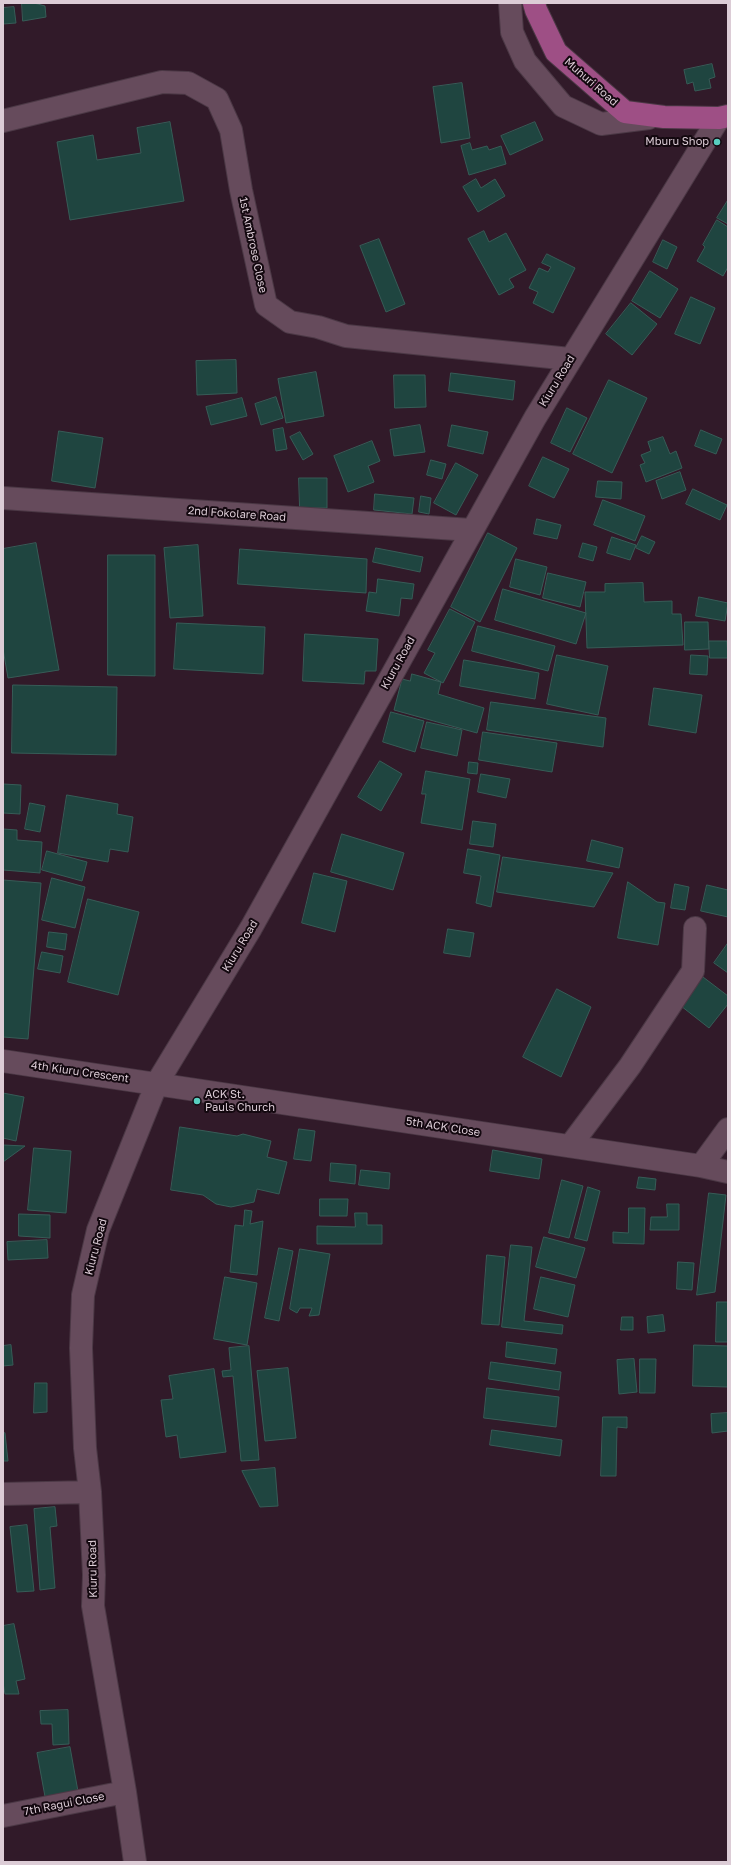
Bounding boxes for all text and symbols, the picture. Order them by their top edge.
street label: Muhuri Road [562,55,620,109]
place label: Mburu Shop [645,135,709,149]
marker: Mburu Shop [712,137,722,147]
street label: 1st Ambrose Close [236,196,270,294]
street label: Kiuru Road [536,353,578,409]
street label: 2nd Fokolare Road [188,504,286,524]
street label: Kiuru Road [378,635,418,691]
street label: Kiuru Road [219,918,261,974]
street label: 4th Kiuru Crescent [30,1059,130,1085]
place label: ACK St. Pauls Church [205,1088,275,1114]
marker: ACK St. Pauls Church [192,1096,202,1106]
street label: 5th ACK Close [405,1115,481,1139]
street label: Kiuru Road [82,1217,110,1277]
street label: Kiuru Road [86,1540,100,1598]
street label: 7th Ragui Close [22,1790,106,1818]

